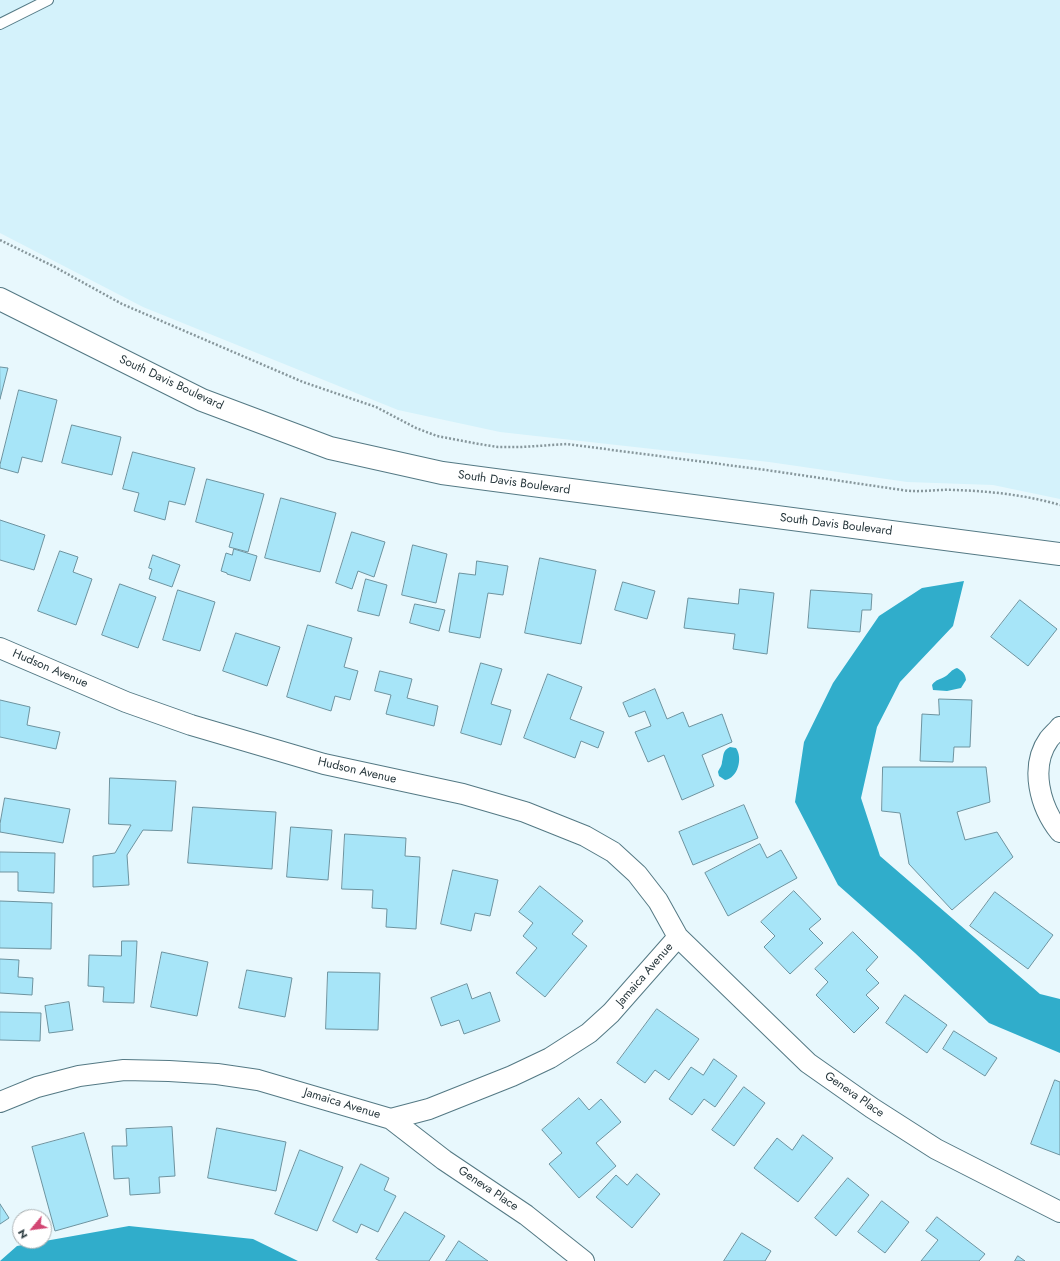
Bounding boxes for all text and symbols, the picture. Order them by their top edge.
street label: South Davis Boulevard [117,353,225,413]
street label: South Davis Boulevard [457,468,571,498]
street label: South Davis Boulevard [779,511,893,539]
street label: Hudson Avenue [10,647,90,691]
street label: Hudson Avenue [316,755,398,787]
street label: Jamaica Avenue [614,940,676,1010]
street label: Geneva Place [821,1069,887,1121]
street label: Jamaica Avenue [302,1086,382,1122]
street label: Geneva Place [455,1164,521,1214]
north arrow [12,1209,52,1249]
text: N [13,1227,31,1242]

